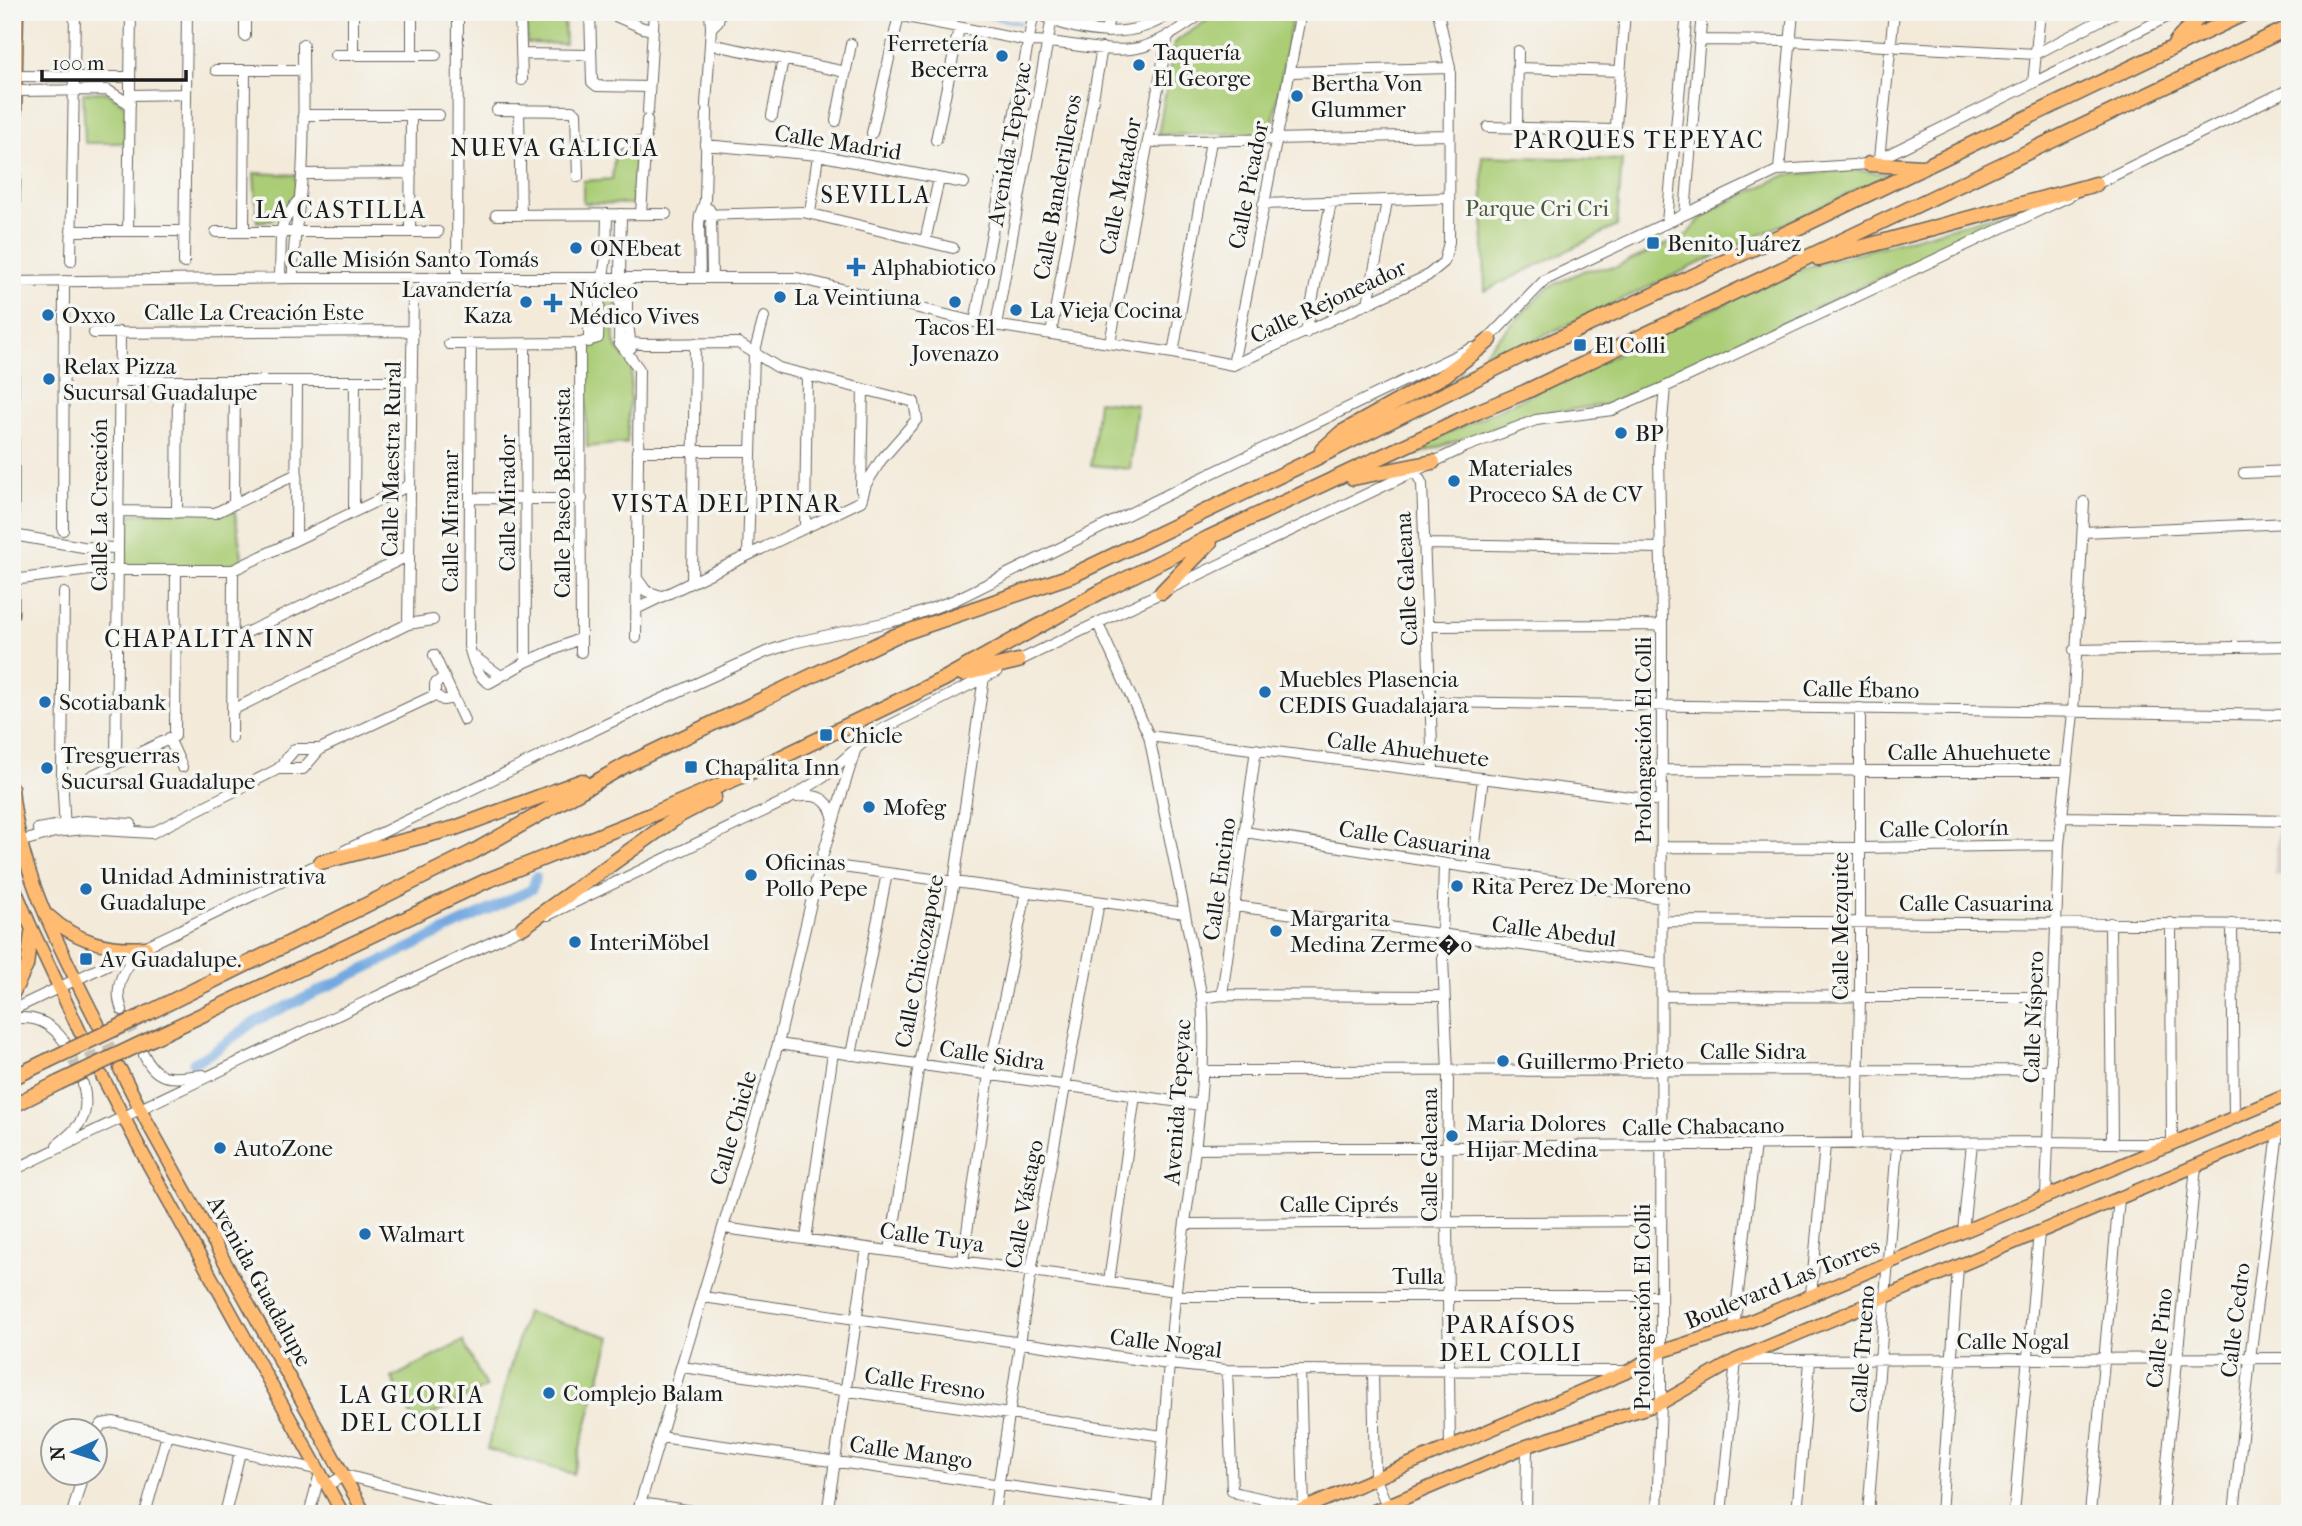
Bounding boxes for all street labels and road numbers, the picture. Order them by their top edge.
street label: Avenida Tepeyac [982,60,1037,229]
street label: Calle Banderilleros [1028,92,1087,282]
street label: Calle Matador [1094,115,1147,257]
street label: Calle Picador [1223,118,1274,252]
street label: Calle Madrid [773,119,904,166]
street label: Calle Misión Santo Tomás [287,246,539,273]
street label: Calle Rejoneador [1246,253,1411,349]
street label: Calle La Creación Este [144,299,364,326]
street label: Calle Maestra Rural [376,360,407,557]
street label: Calle Paseo Bellavista [549,387,576,598]
street label: Calle La Creación [86,418,113,592]
street label: Calle Mirador [494,434,521,572]
street label: Calle Miramar [437,449,464,592]
street label: Calle Galeana [1389,511,1423,647]
street label: Prolongación El Colli [1630,636,1657,844]
street label: Calle Ébano [1802,675,1920,704]
street label: Calle Ahuehuete [1325,726,1491,773]
street label: Calle Ahuehuete [1887,739,2051,766]
street label: Calle Colorín [1879,814,2010,843]
street label: Calle Casuarina [1337,815,1493,866]
street label: Calle Encino [1197,816,1242,942]
street label: Calle Mezquite [1827,852,1854,1000]
street label: Calle Chicozapote [889,872,950,1050]
street label: Calle Casuarina [1899,890,2053,917]
street label: Calle Abedul [1490,910,1618,953]
street label: Calle Níspero [2018,950,2049,1084]
street label: Avenida Tepeyac [1158,1018,1197,1187]
street label: Calle Sidra [937,1035,1047,1076]
street label: Calle Sidra [1700,1038,1807,1065]
street label: Calle Chicle [704,1068,763,1188]
street label: Calle Galeana [1416,1088,1443,1222]
street label: Calle Chabacano [1622,1112,1784,1141]
street label: Calle Vástago [1000,1138,1049,1271]
street label: Avenida Guadalupe [201,1190,318,1371]
street label: Calle Ciprés [1280,1191,1398,1218]
street label: Prolongación El Colli [1629,1203,1656,1411]
street label: Calle Tuya [878,1217,986,1258]
street label: Boulevard Las Torres [1681,1232,1884,1335]
street label: Calle Cedro [2215,1261,2256,1379]
street label: Tulla [1392,1263,1444,1290]
street label: Calle Trueno [1845,1284,1880,1414]
street label: Calle Pino [2141,1287,2178,1389]
street label: Calle Nogal [1108,1323,1224,1364]
street label: Calle Nogal [1957,1328,2070,1355]
street label: Calle Fresno [863,1362,987,1405]
street label: Calle Mango [848,1431,974,1474]

